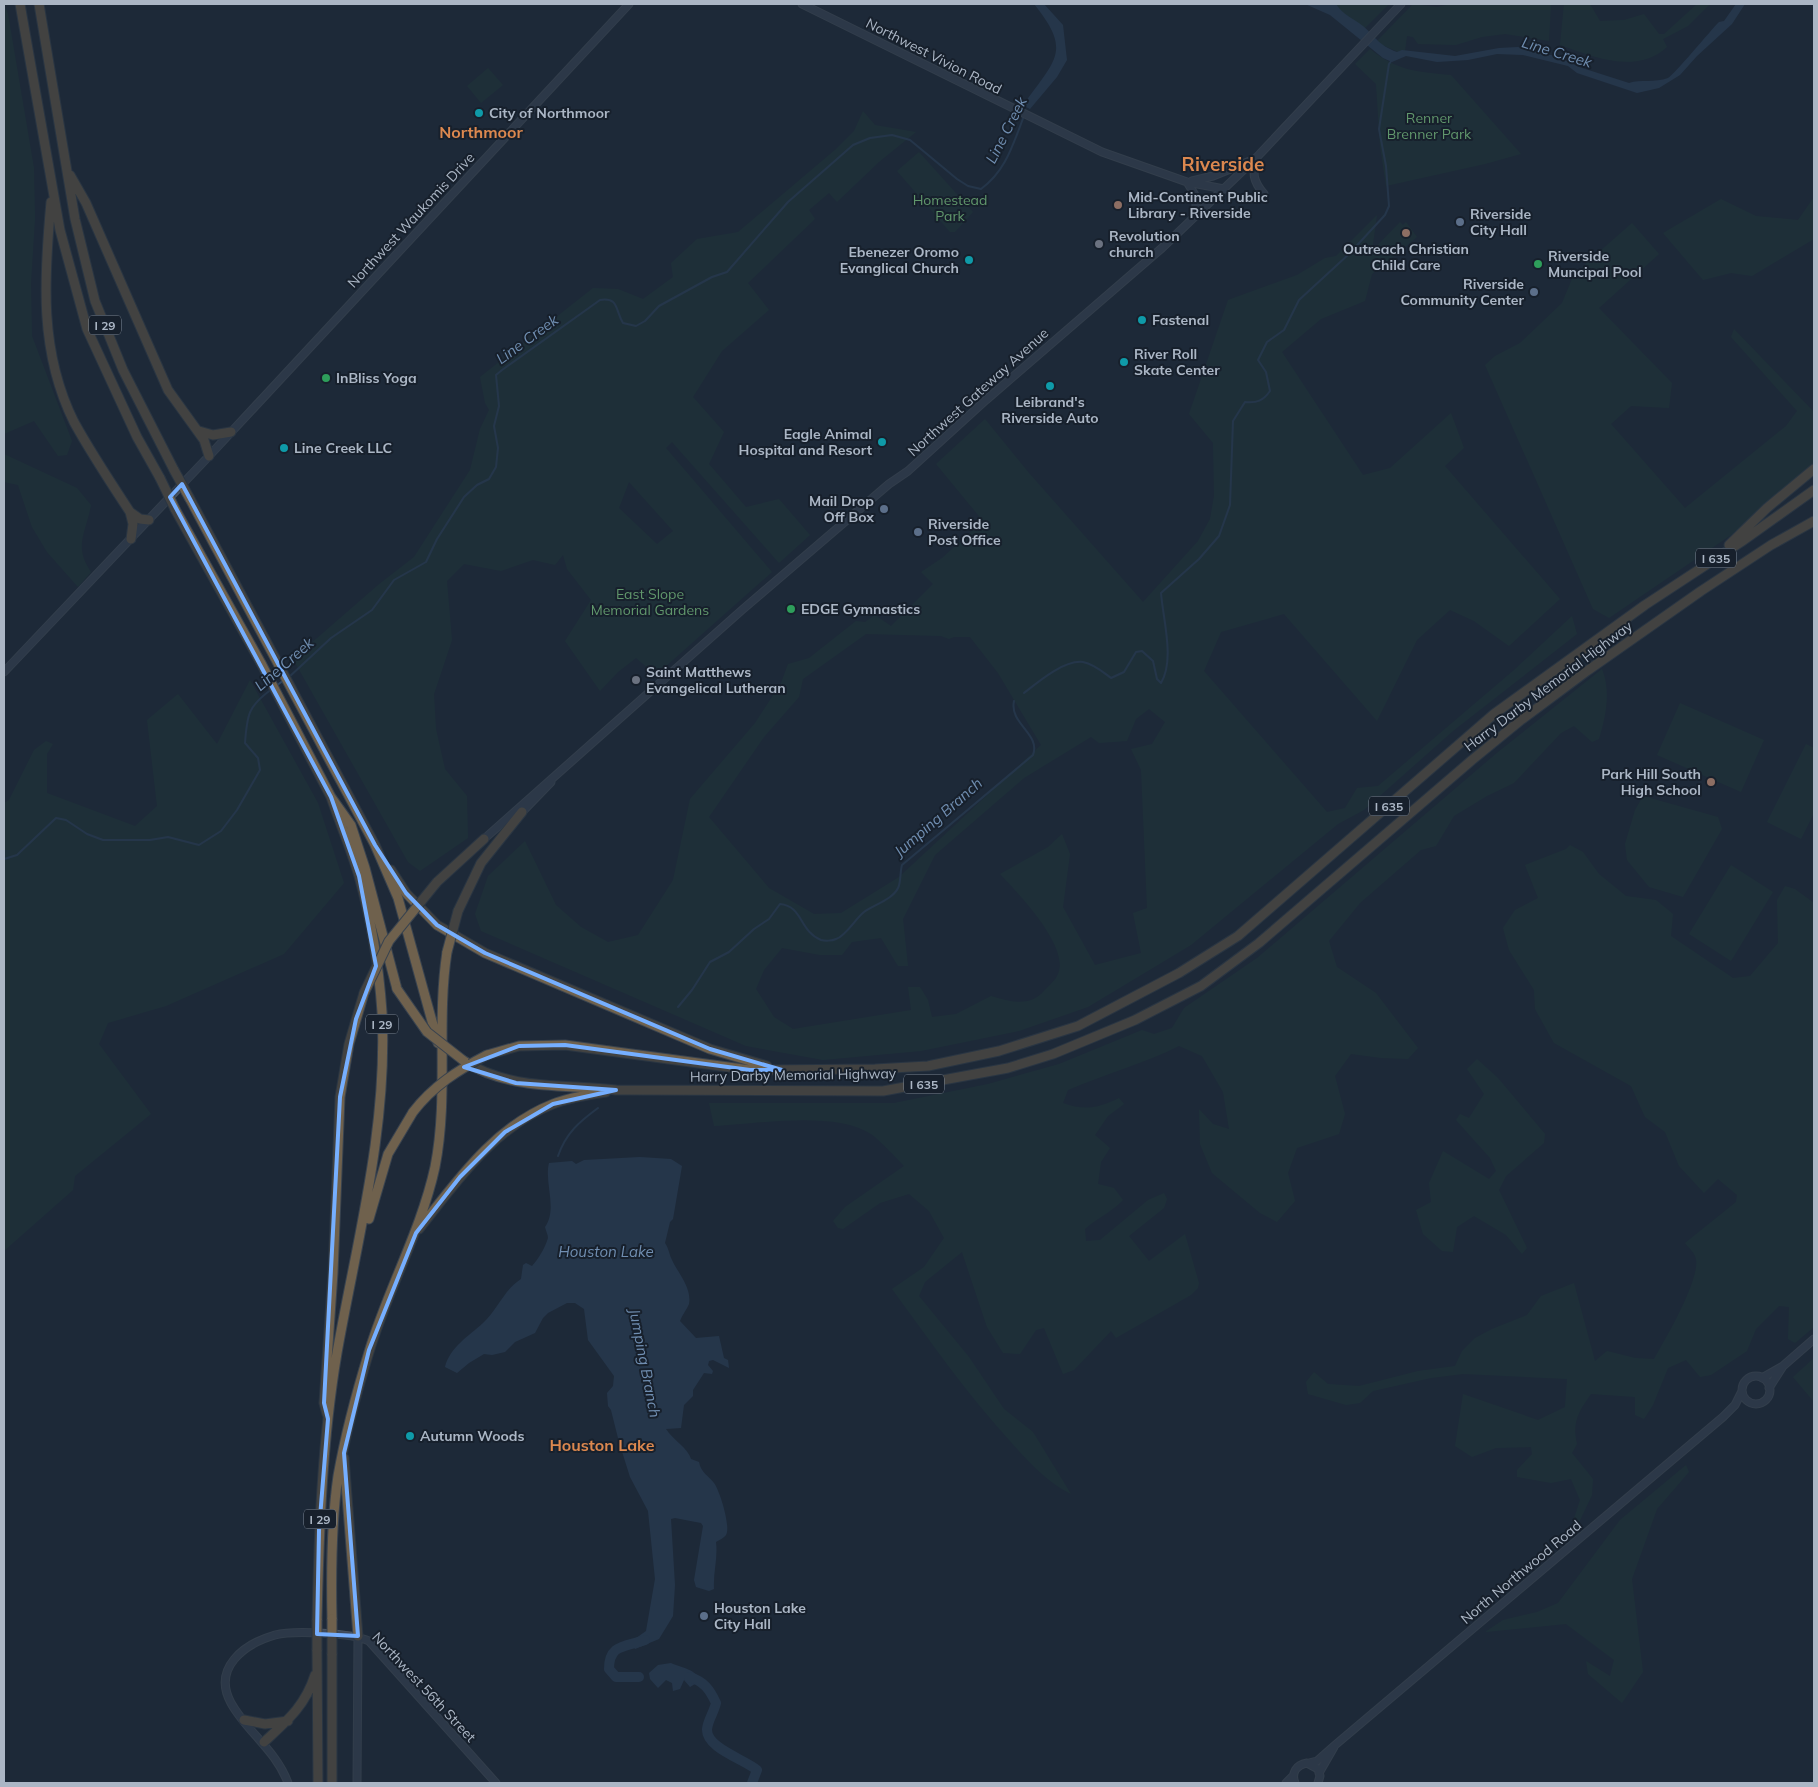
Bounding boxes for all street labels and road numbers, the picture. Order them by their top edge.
street label: Northwest Vivion Road [863,14,1005,98]
street label: Northwest Waukomis Drive [344,149,478,291]
road number: I 29 [89,316,121,334]
street label: Northwest Gateway Avenue [904,324,1052,460]
road number: I 635 [1696,548,1736,568]
street label: Harry Darby Memorial Highway [1460,616,1636,755]
road number: I 635 [1369,796,1409,816]
road number: I 29 [366,1014,398,1034]
street label: Harry Darby Memorial Highway [690,1064,897,1086]
road number: I 635 [904,1074,944,1094]
road number: I 29 [304,1510,336,1528]
street label: North Northwood Road [1457,1516,1585,1628]
street label: Northwest 56th Street [368,1628,480,1746]

